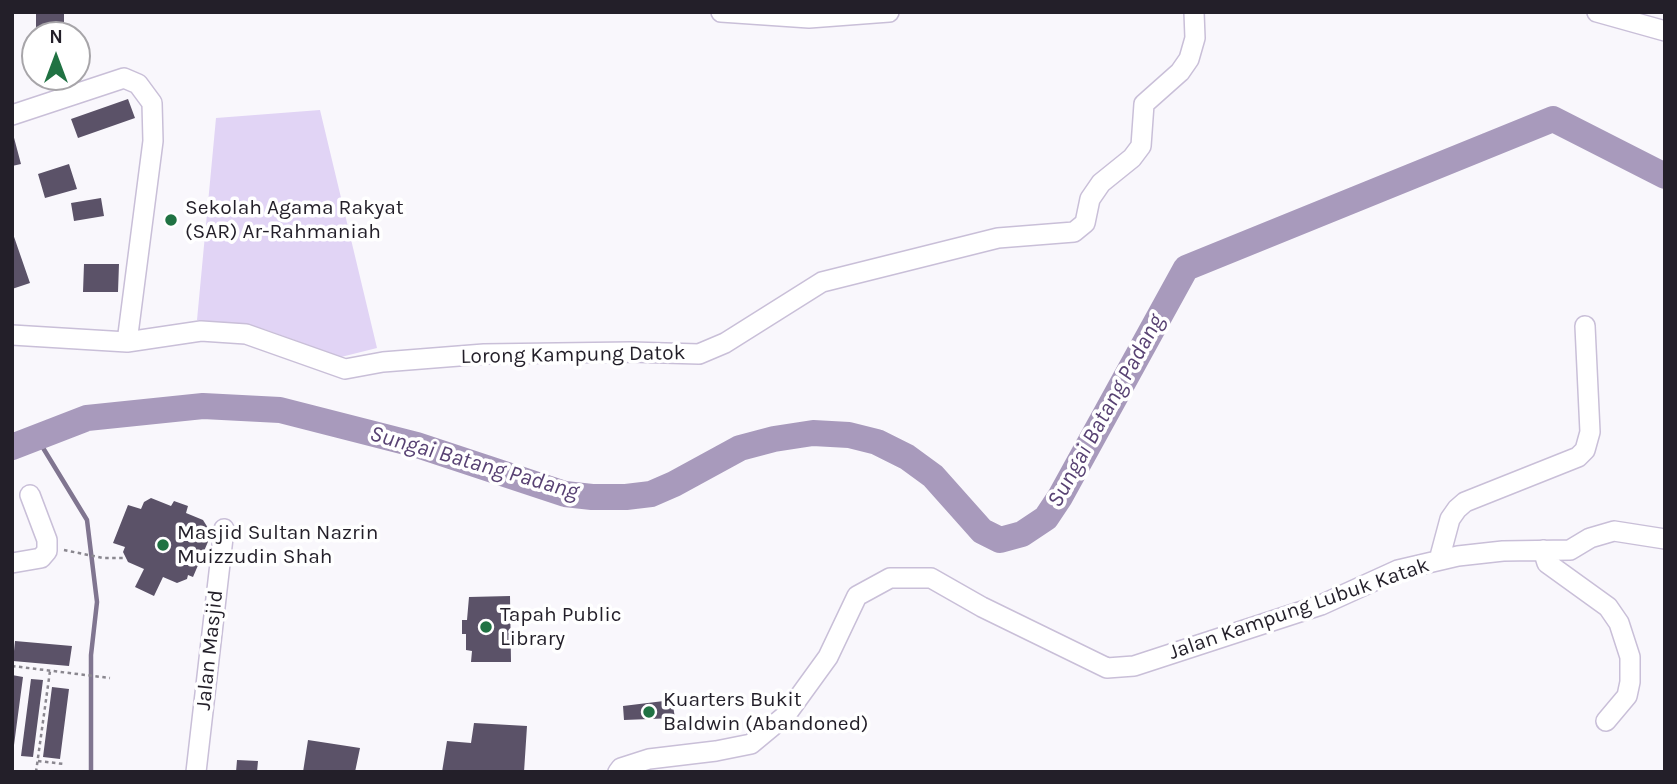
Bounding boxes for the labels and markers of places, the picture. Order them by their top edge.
place label: Sekolah Agama Rakyat (SAR) Ar-Rahmaniah [185,195,404,245]
marker: Sekolah Agama Rakyat (SAR) Ar-Rahmaniah [163,212,179,228]
place label: Masjid Sultan Nazrin Muizzudin Shah [177,520,378,570]
marker: Masjid Sultan Nazrin Muizzudin Shah [155,537,171,553]
place label: Tapah Public Library [500,602,621,652]
marker: Tapah Public Library [478,619,494,635]
place label: Kuarters Bukit Baldwin (Abandoned) [663,687,869,737]
marker: Kuarters Bukit Baldwin (Abandoned) [641,704,657,720]

